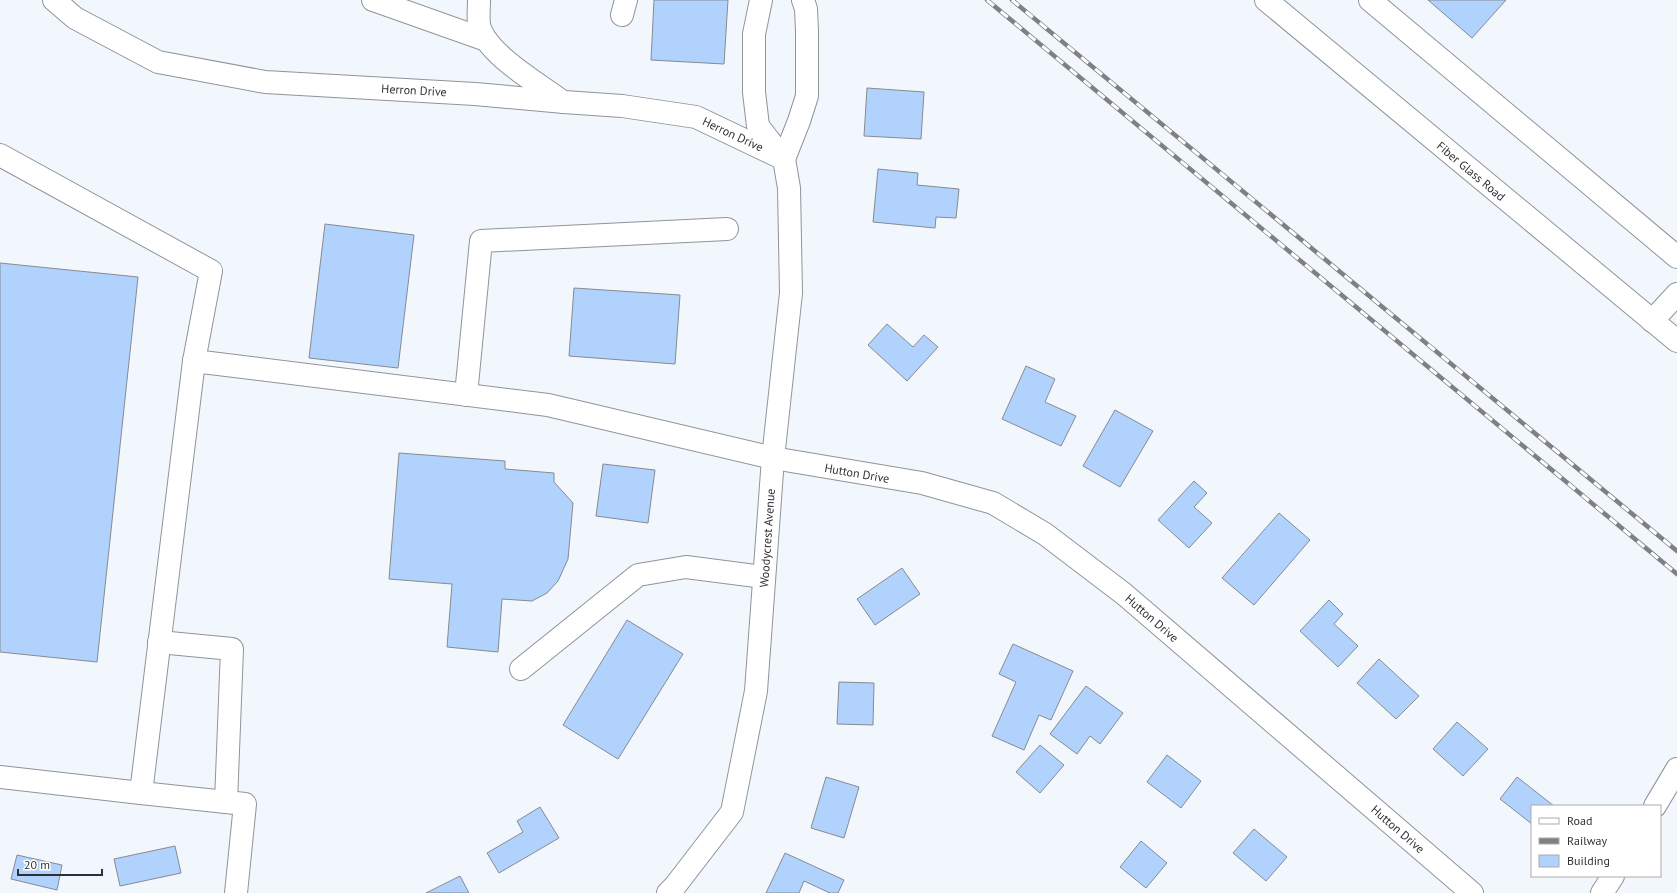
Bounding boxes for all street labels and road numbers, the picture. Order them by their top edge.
street label: Herron Drive [381,81,447,99]
street label: Herron Drive [700,113,766,155]
street label: Fiber Glass Road [1434,138,1508,204]
street label: Hutton Drive [823,460,891,486]
street label: Woodycrest Avenue [756,488,778,588]
street label: Hutton Drive [1122,591,1182,645]
street label: Hutton Drive [1368,802,1428,856]

